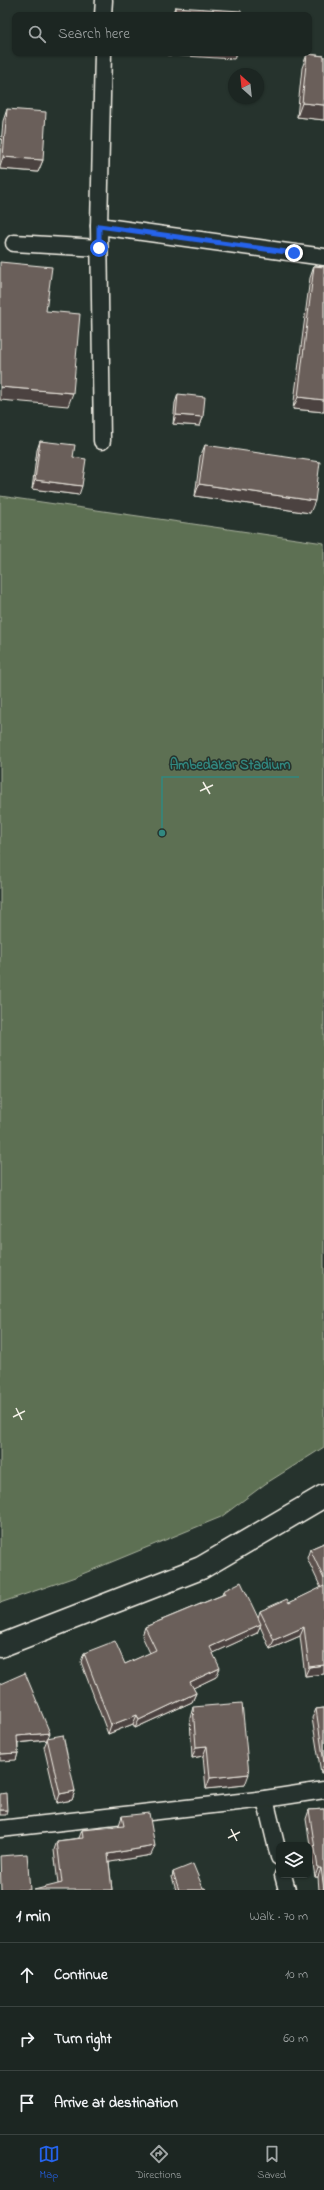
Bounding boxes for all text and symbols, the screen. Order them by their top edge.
search box [12,12,312,56]
icon: search [26,23,48,45]
text: Search here [58,23,130,45]
north arrow [228,68,264,104]
route start [90,239,108,257]
route end [285,244,303,262]
callout: Ambedakar Stadium [162,751,299,777]
text: Ambedakar Stadium [170,755,290,776]
map controls [276,1842,312,1878]
button: layers [276,1842,312,1878]
text: 1 min [16,1904,50,1929]
text: Walk · 70 m [249,1907,308,1926]
icon: ahead [16,1964,38,1986]
text: Continue [54,1964,108,1986]
text: 10 m [285,1965,308,1984]
icon: right [16,2028,38,2050]
text: Turn right [54,2028,112,2050]
text: 60 m [283,2029,308,2048]
icon: arrive [16,2092,38,2114]
text: Arrive at destination [54,2092,178,2114]
tab: Map [38,2143,60,2183]
tab: Directions [136,2143,181,2183]
tab: Saved [257,2143,286,2183]

